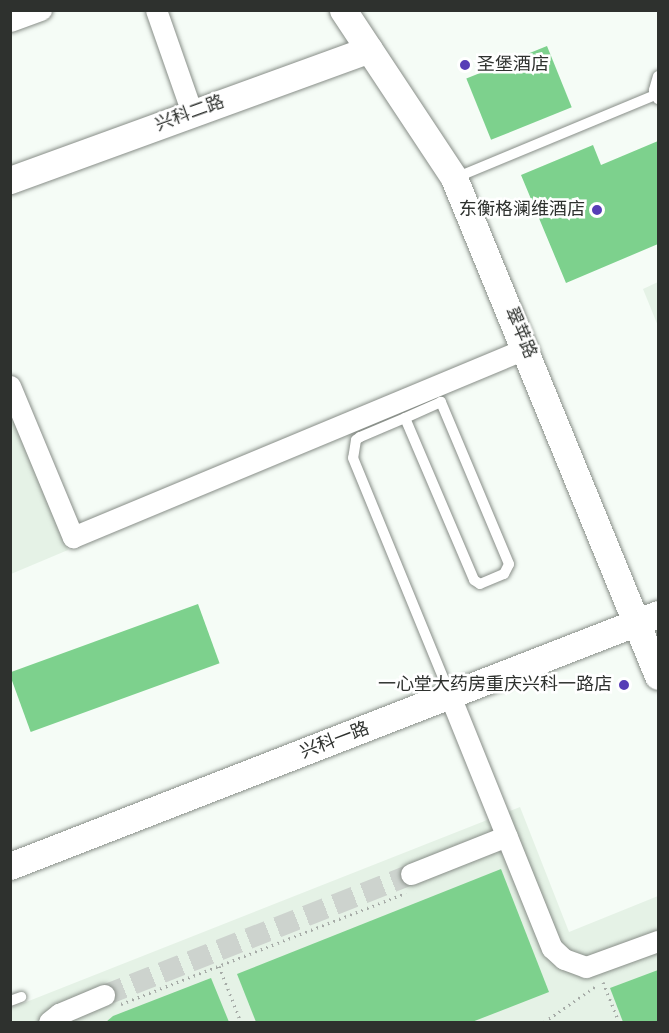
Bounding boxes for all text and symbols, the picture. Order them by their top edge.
place label: 圣堡酒店 [477,54,549,76]
marker: 圣堡酒店 [458,58,472,72]
street label: 兴科二路 [152,92,228,136]
place label: 东衡格澜维酒店 [459,199,585,221]
marker: 东衡格澜维酒店 [590,203,604,217]
street label: 翠苹路 [500,304,540,362]
place label: 一心堂大药房重庆兴科一路店 [378,674,612,696]
marker: 一心堂大药房重庆兴科一路店 [617,678,631,692]
street label: 兴科一路 [298,718,372,764]

